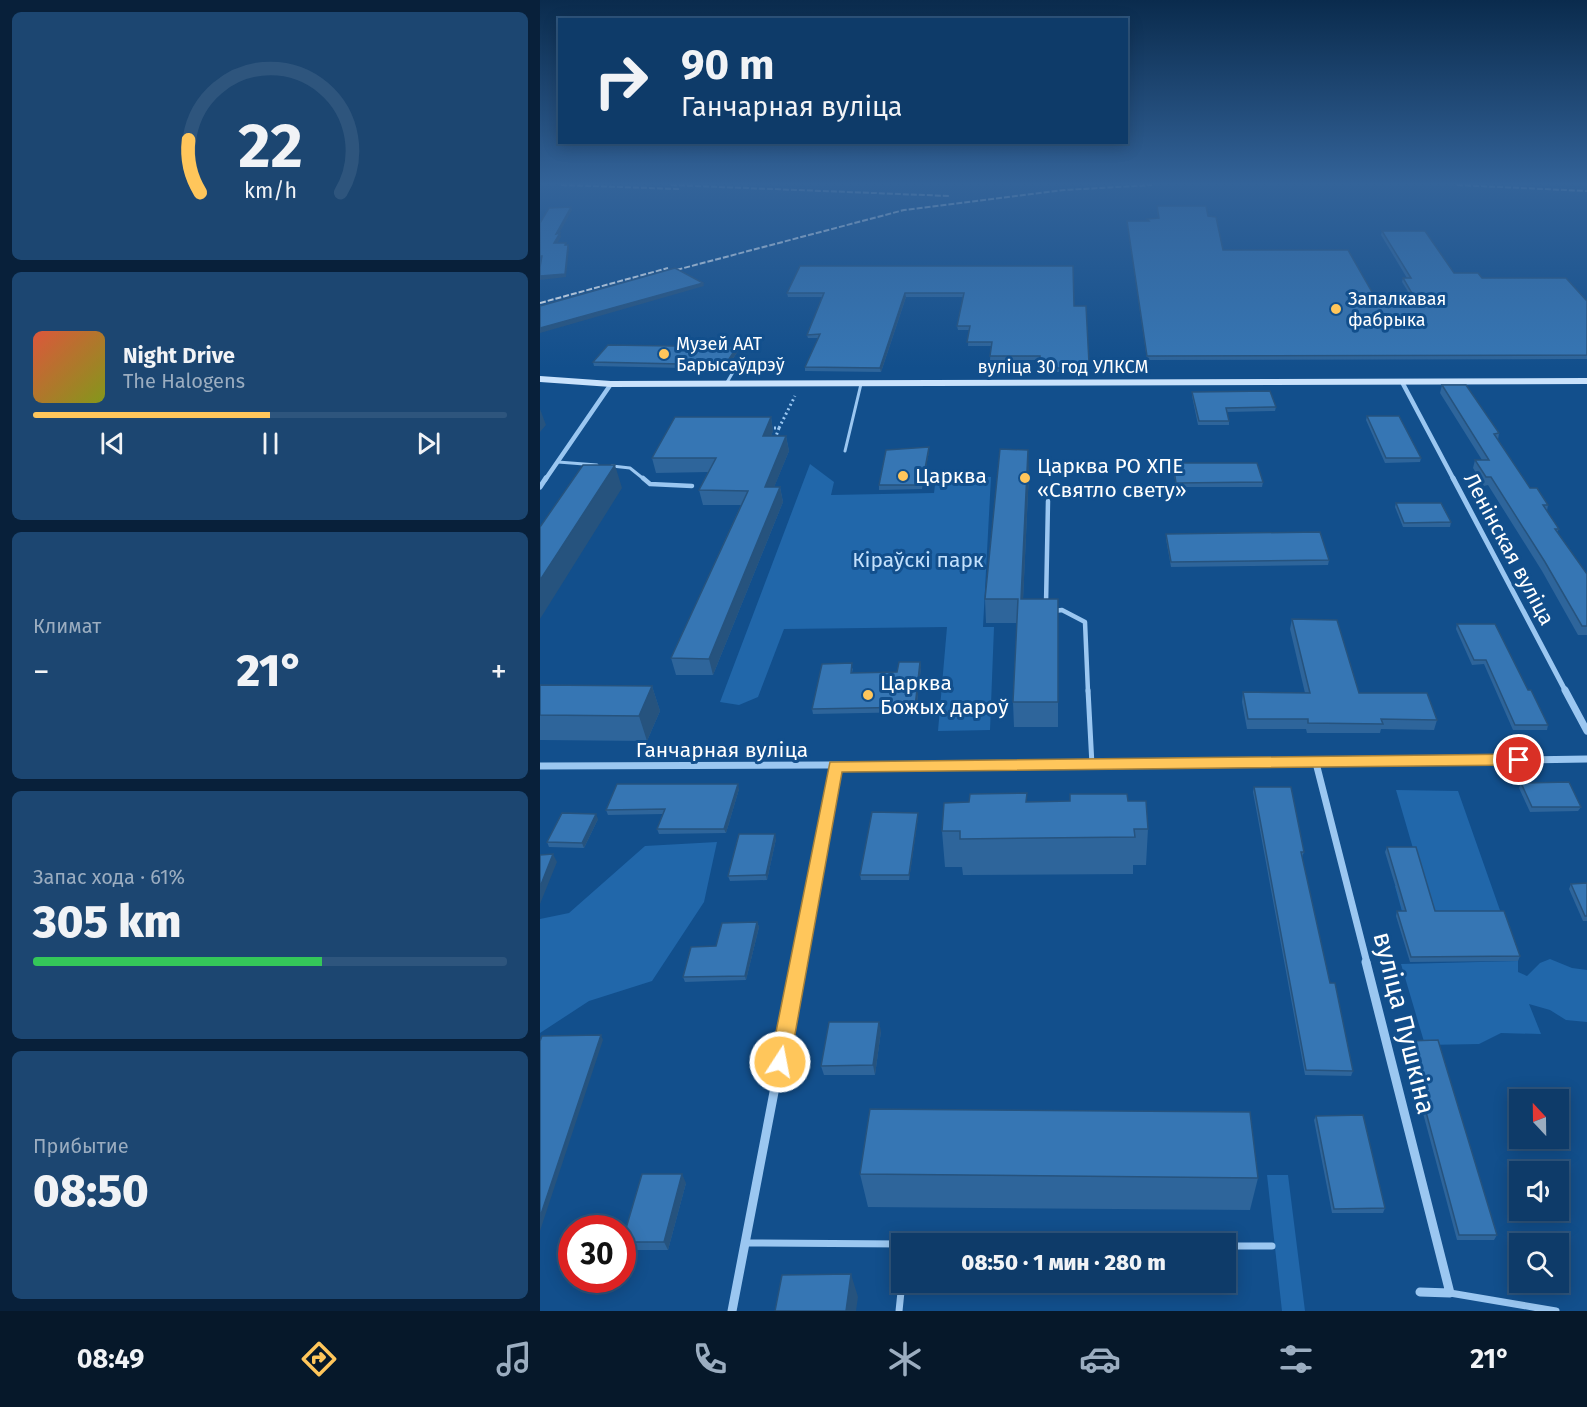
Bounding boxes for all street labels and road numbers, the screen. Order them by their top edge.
street label: вуліца 30 год УЛКСМ [978,356,1148,378]
street label: Ленінская вуліца [1458,468,1560,630]
street label: Ганчарная вуліца [636,737,808,763]
street label: вуліца Пушкіна [1366,929,1442,1117]

